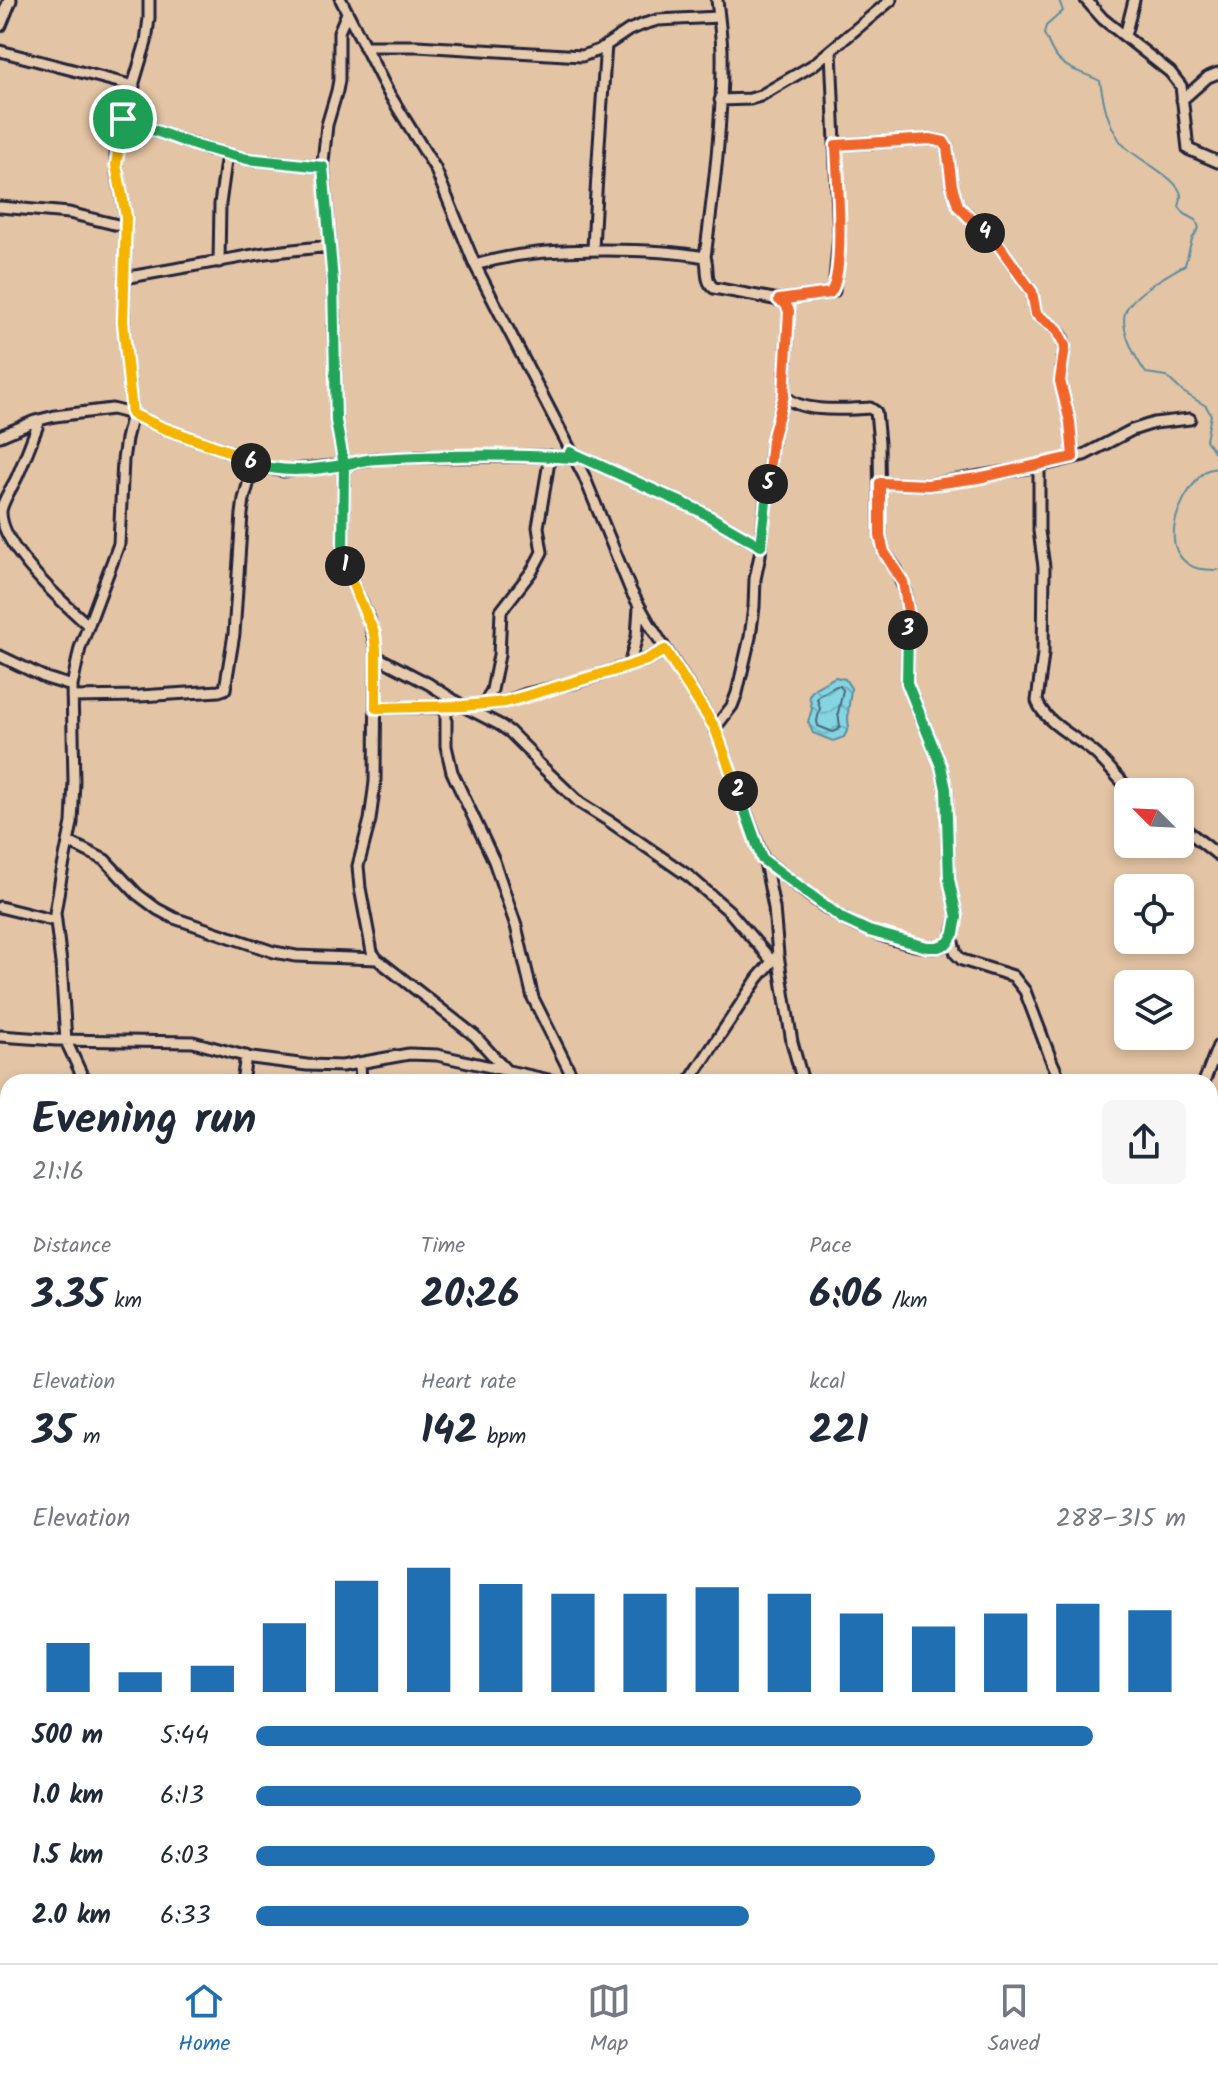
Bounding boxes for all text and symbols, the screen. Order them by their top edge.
pin [89,85,157,153]
icon: arrive [101,97,145,141]
pin: 4 [965,213,1005,253]
text: 4 [979,215,991,250]
pin: 6 [231,443,271,483]
text: 6 [245,445,257,480]
pin: 5 [748,464,788,504]
text: 5 [762,466,774,501]
pin: 1 [325,546,365,586]
text: 1 [342,548,348,583]
pin: 3 [888,610,928,650]
text: 3 [902,612,914,647]
pin: 2 [718,771,758,811]
text: 2 [732,773,744,808]
north arrow [1114,778,1194,858]
map controls [1114,778,1194,1050]
button: locate [1114,874,1194,954]
button: layers [1114,970,1194,1050]
text: Evening run [32,1086,256,1156]
button: share [1102,1100,1186,1184]
text: 21:16 [32,1151,84,1193]
text: Distance [32,1229,111,1264]
text: Time [421,1229,465,1264]
text: Pace [809,1229,851,1264]
text: 3.35 [32,1264,105,1328]
text: 20:26 [421,1264,519,1328]
text: 6:06 [809,1264,883,1328]
text: km [105,1284,142,1319]
text: /km [883,1284,928,1319]
text: Elevation [32,1365,115,1400]
text: Heart rate [421,1365,516,1400]
text: kcal [809,1365,845,1400]
text: 35 [32,1400,74,1464]
text: 142 [421,1400,478,1464]
text: 221 [809,1400,868,1464]
text: m [74,1420,100,1455]
text: bpm [478,1420,526,1455]
text: Elevation [32,1498,130,1540]
text: 288–315 m [1056,1498,1186,1540]
text: 500 m [32,1715,103,1757]
text: 5:44 [160,1715,209,1757]
text: 1.0 km [32,1775,103,1817]
text: 6:13 [160,1775,204,1817]
text: 1.5 km [32,1835,103,1877]
text: 6:03 [160,1835,209,1877]
text: 2.0 km [32,1895,111,1937]
text: 6:33 [160,1895,211,1937]
tab: Home [178,1979,230,2062]
tab: Map [587,1979,631,2062]
tab: Saved [988,1979,1040,2062]

